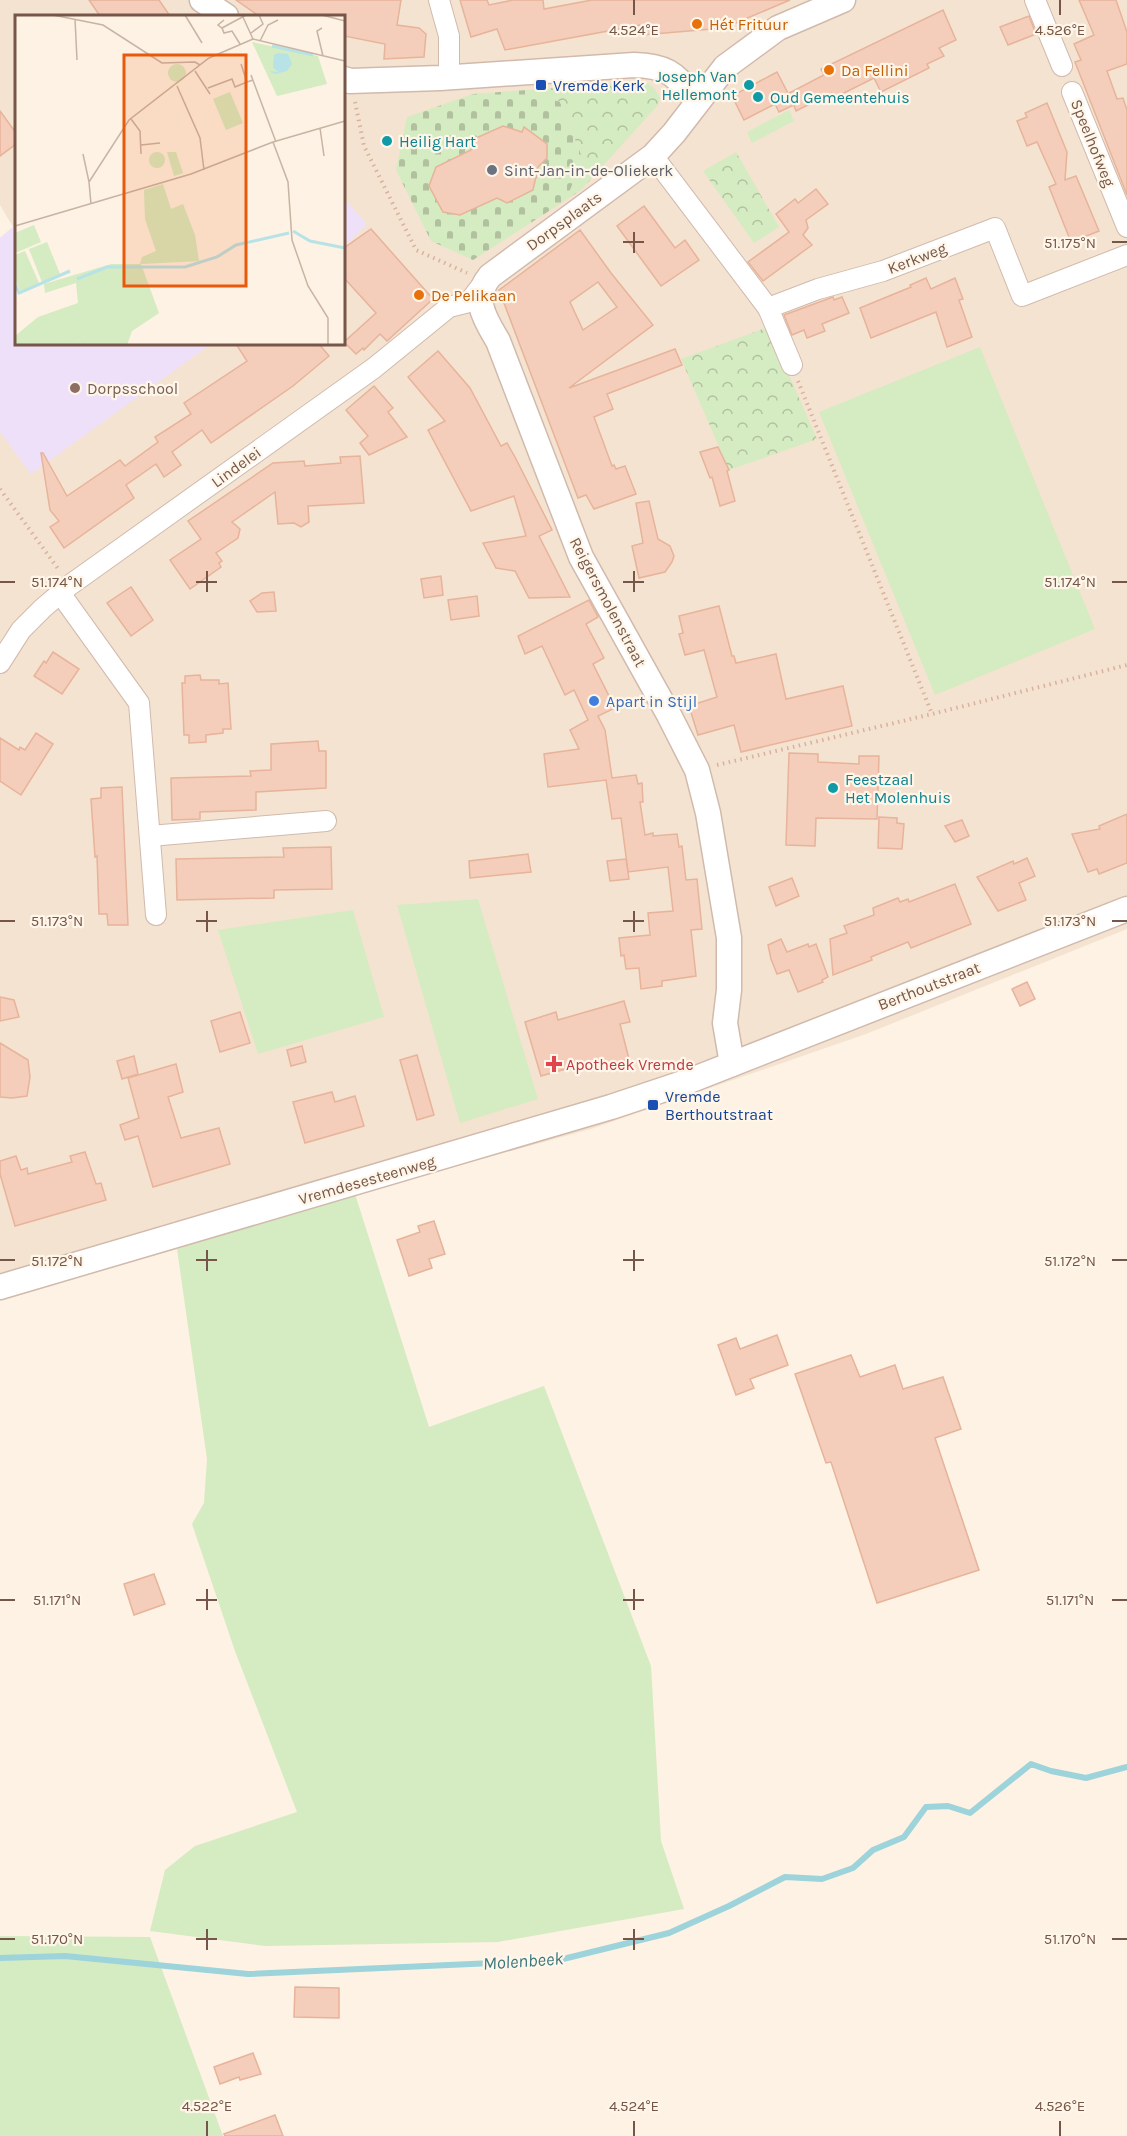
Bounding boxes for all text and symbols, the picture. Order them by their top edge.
inset map [15,15,345,345]
place label: Hét Frituur [709,15,788,34]
marker: Hét Frituur [690,17,704,31]
text: 4.524°E [609,21,659,39]
text: 4.526°E [1035,21,1085,39]
place label: Da Fellini [841,61,908,80]
marker: Da Fellini [822,63,836,77]
place label: Joseph Van Hellemont [655,67,737,104]
place label: Vremde Kerk [553,76,645,95]
marker: Vremde Kerk [534,78,548,92]
marker: Joseph Van Hellemont [742,78,756,92]
place label: Oud Gemeentehuis [770,88,910,107]
marker: Oud Gemeentehuis [751,90,765,104]
street label: Speelhofweg [1067,96,1119,190]
place label: Heilig Hart [399,132,476,151]
marker: Heilig Hart [380,134,394,148]
place label: Sint-Jan-in-de-Oliekerk [504,161,673,180]
marker: Sint-Jan-in-de-Oliekerk [485,163,499,177]
street label: Dorpsplaats [523,187,605,255]
text: 51.175°N [1044,234,1096,252]
street label: Kerkweg [885,238,949,278]
place label: De Pelikaan [431,286,516,305]
marker: De Pelikaan [412,288,426,302]
place label: Dorpsschool [87,379,178,398]
marker: Dorpsschool [68,381,82,395]
street label: Lindelei [207,443,265,491]
street label: Reigersmolenstraat [566,534,650,670]
text: 51.174°N [31,573,83,591]
text: 51.174°N [1044,573,1096,591]
place label: Apart in Stijl [606,692,697,711]
marker: Apart in Stijl [587,694,601,708]
place label: Feestzaal Het Molenhuis [845,770,951,807]
marker: Feestzaal Het Molenhuis [826,781,840,795]
text: 51.173°N [31,912,83,930]
text: 51.173°N [1044,912,1096,930]
street label: Berthoutstraat [875,958,983,1014]
place label: Apotheek Vremde [566,1055,694,1074]
marker: Apotheek Vremde [547,1057,561,1071]
place label: Vremde Berthoutstraat [665,1087,773,1124]
marker: Vremde Berthoutstraat [646,1098,660,1112]
street label: Vremdesesteenweg [296,1151,438,1209]
text: 51.172°N [31,1252,83,1270]
text: 51.172°N [1044,1252,1096,1270]
text: 51.171°N [33,1591,81,1609]
text: 51.171°N [1046,1591,1094,1609]
text: 51.170°N [31,1930,83,1948]
text: 51.170°N [1044,1930,1096,1948]
water label: Molenbeek [482,1947,565,1975]
text: 4.522°E [182,2097,232,2115]
text: 4.524°E [609,2097,659,2115]
text: 4.526°E [1035,2097,1085,2115]

